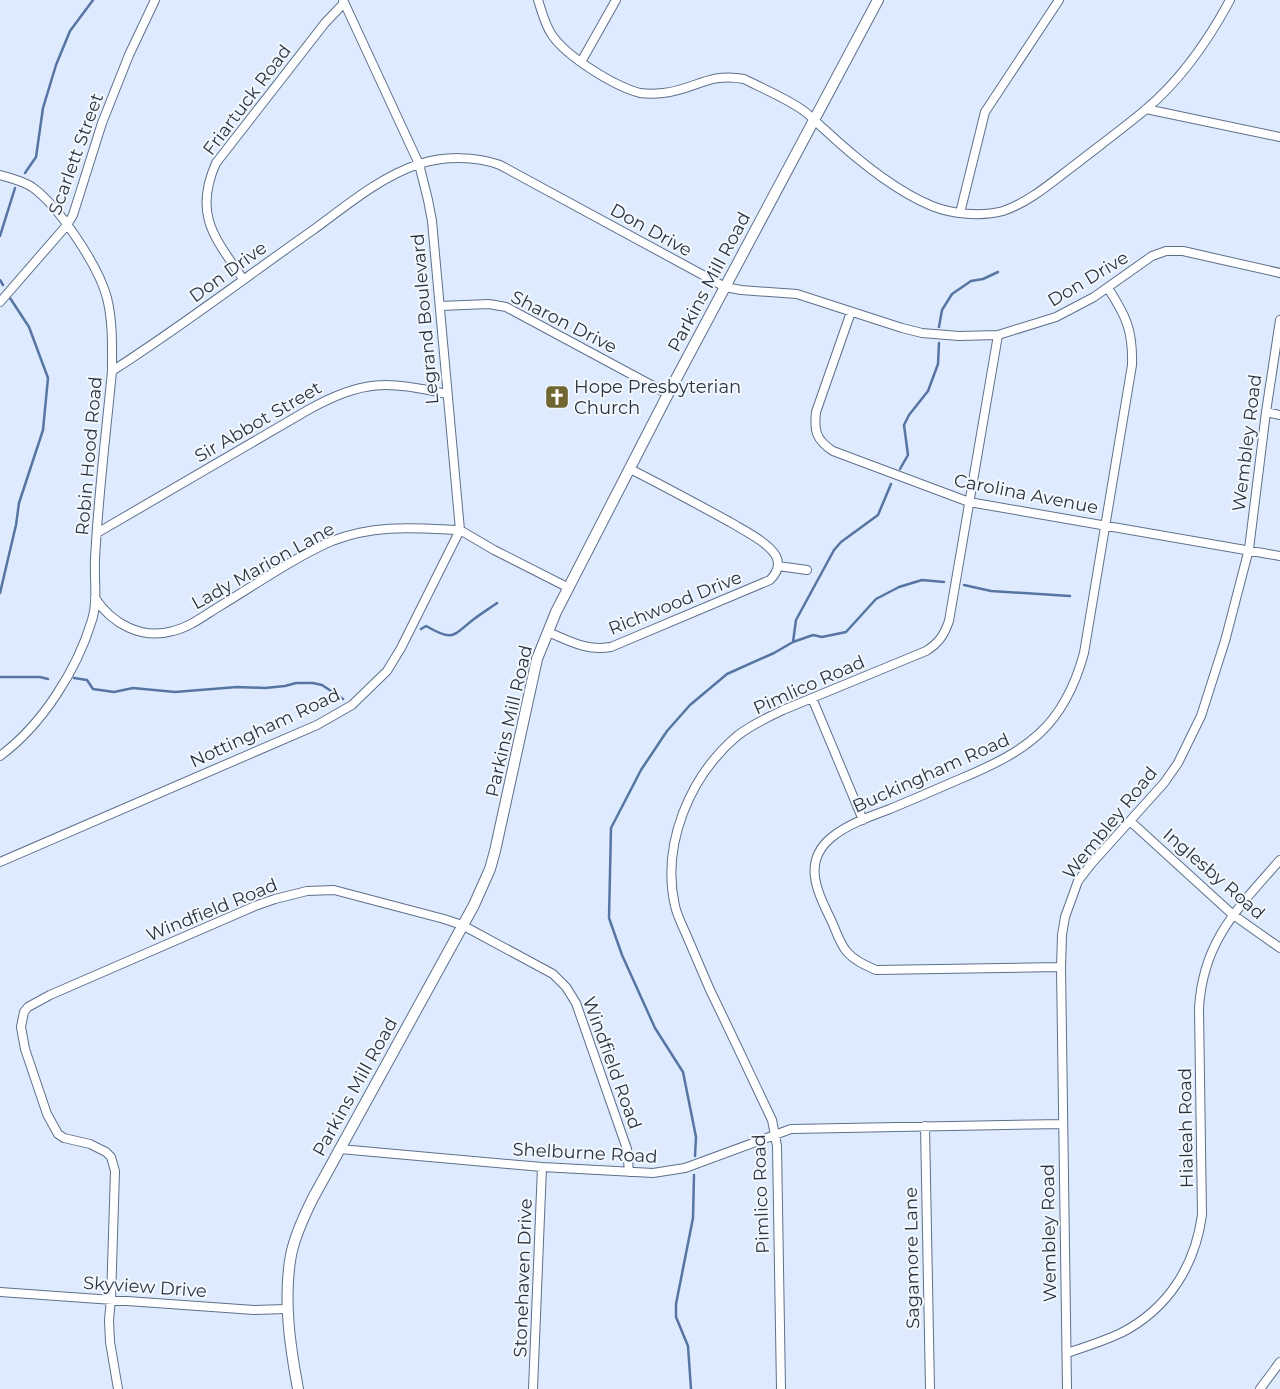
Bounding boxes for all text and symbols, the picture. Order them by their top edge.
street label: Friartuck Road [198,40,296,160]
street label: Scarlett Street [44,90,108,218]
street label: Don Drive [606,199,696,262]
street label: Parkins Mill Road [663,208,755,356]
street label: Legrand Boulevard [407,233,443,405]
street label: Don Drive [185,237,271,307]
street label: Don Drive [1044,246,1132,312]
street label: Sharon Drive [507,286,621,358]
street label: Wembley Road [1228,373,1266,513]
street label: Robin Hood Road [71,376,107,536]
place label: Hope Presbyterian Church [574,376,741,419]
street label: Sir Abbot Street [191,377,325,467]
church icon: Hope Presbyterian Church [544,384,570,410]
street label: Carolina Avenue [952,469,1100,519]
street label: Lady Marion Lane [188,518,338,614]
street label: Richwood Drive [605,566,745,640]
street label: Parkins Mill Road [481,643,537,799]
street label: Pimlico Road [750,651,868,719]
street label: Nottingham Road [186,684,344,772]
street label: Buckingham Road [849,728,1013,818]
street label: Wembley Road [1058,762,1162,884]
street label: Inglesby Road [1159,824,1269,924]
street label: Windfield Road [143,874,281,946]
street label: Windfield Road [578,994,646,1132]
street label: Parkins Mill Road [308,1014,402,1160]
street label: Hialeah Road [1174,1068,1198,1188]
street label: Pimlico Road [748,1134,774,1254]
street label: Shelburne Road [512,1138,658,1168]
street label: Wembley Road [1037,1164,1061,1302]
street label: Sagamore Lane [900,1187,924,1329]
street label: Stonehaven Drive [509,1198,537,1358]
street label: Skyview Drive [82,1272,208,1302]

